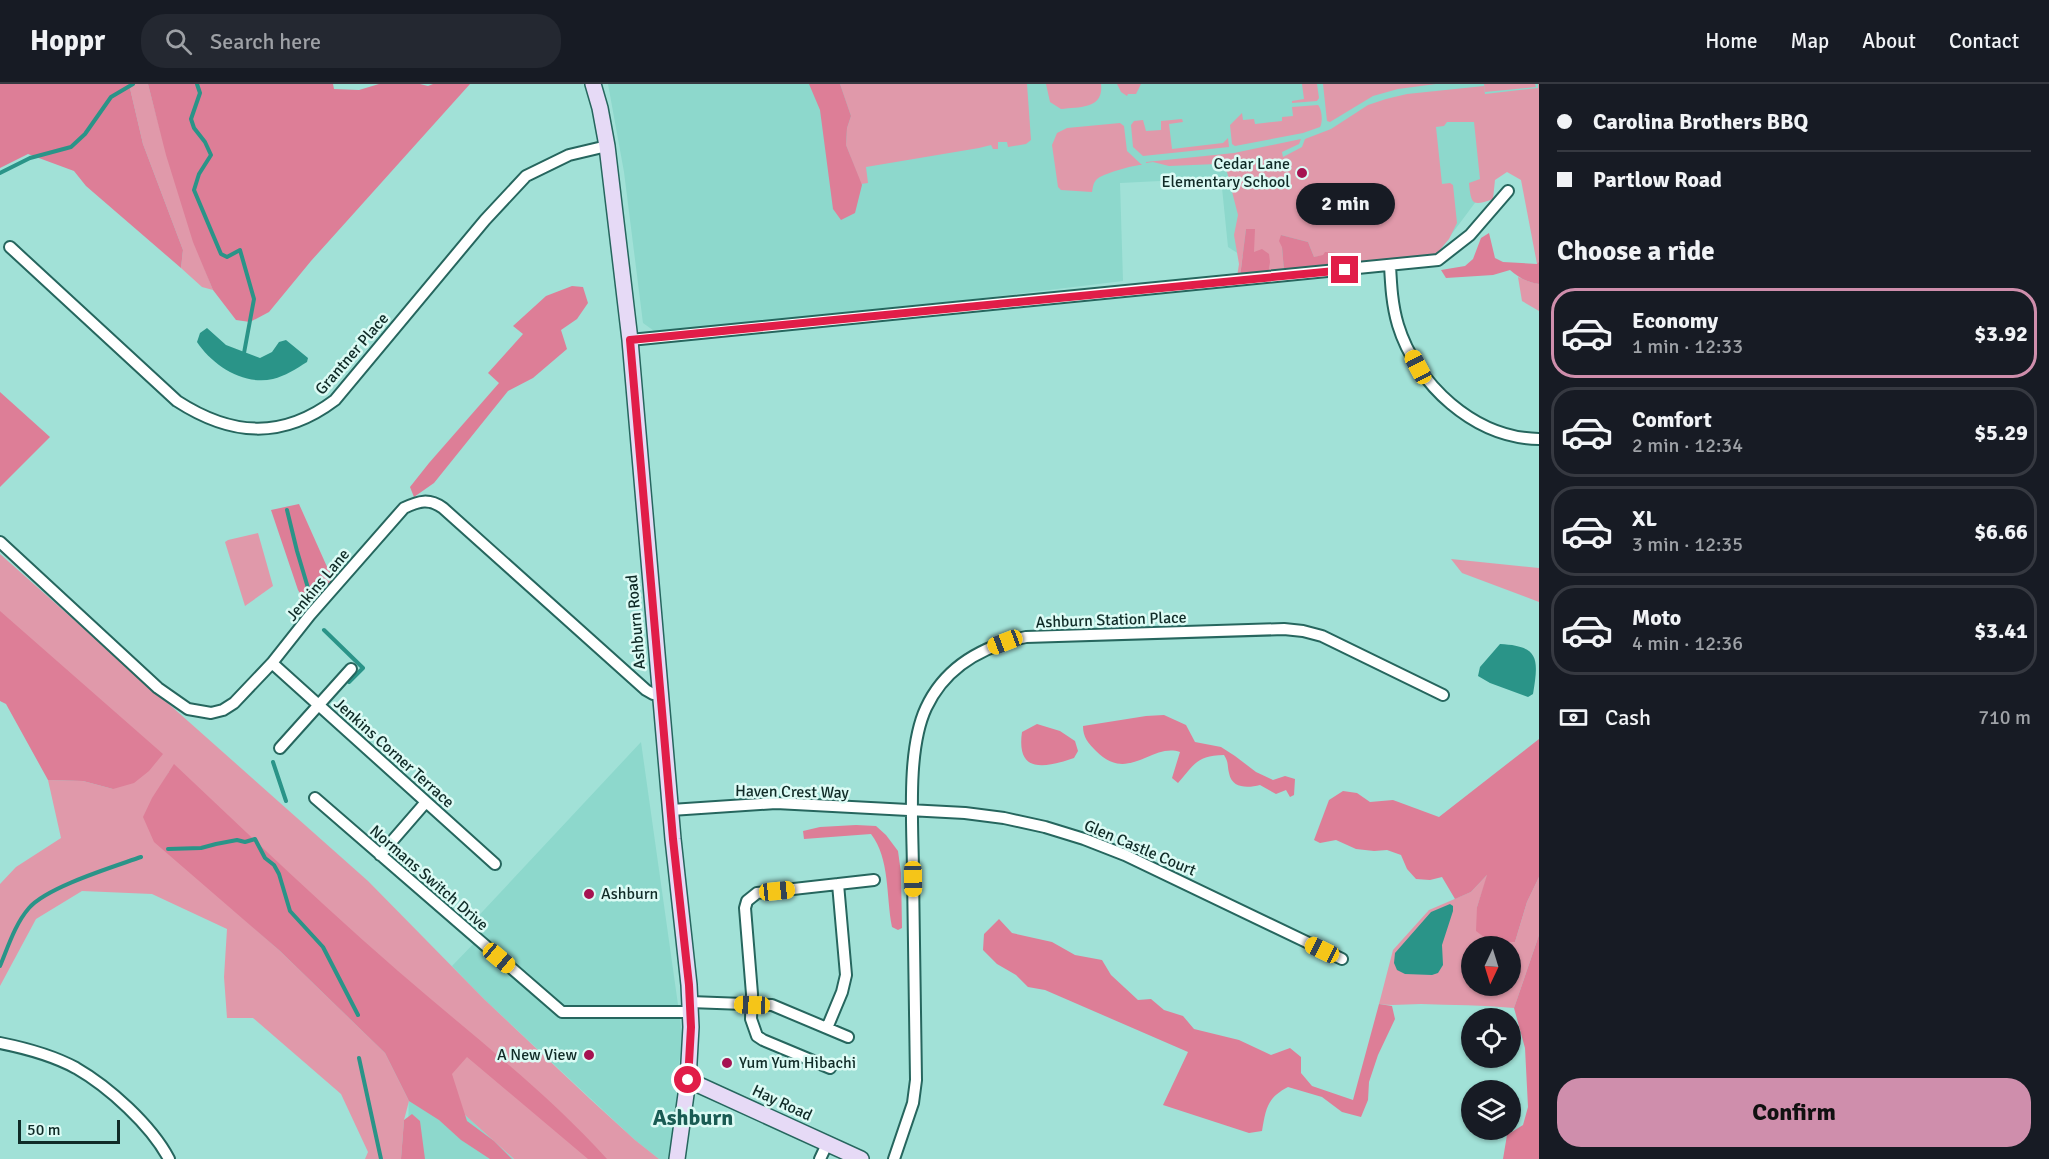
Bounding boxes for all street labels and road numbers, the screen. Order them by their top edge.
street label: Grantner Place [311,309,393,399]
street label: Jenkins Lane [282,545,354,625]
street label: Ashburn Road [622,574,650,670]
street label: Ashburn Station Place [1035,607,1187,633]
street label: Jenkins Corner Terrace [330,694,458,812]
street label: Haven Crest Way [735,781,850,803]
street label: Glen Castle Court [1081,815,1199,881]
street label: Normans Switch Drive [366,821,492,935]
street label: Hay Road [749,1080,815,1126]

